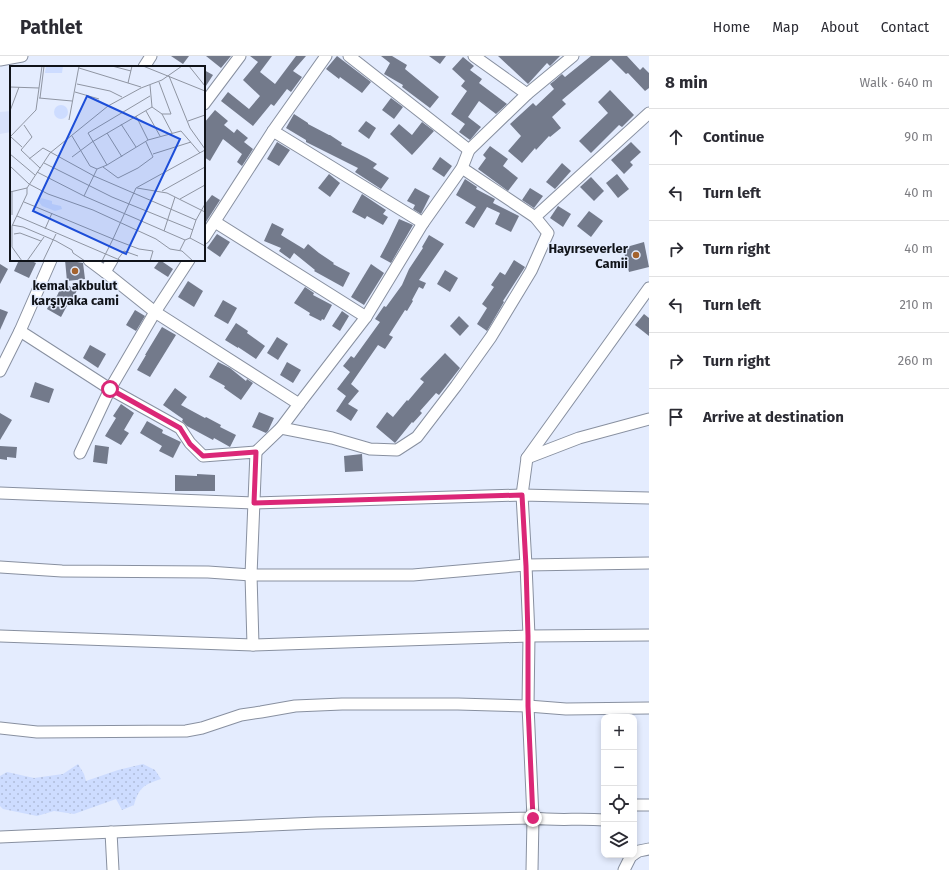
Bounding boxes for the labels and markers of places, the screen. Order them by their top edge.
place label: Hayırseverler Camii [548,241,629,271]
marker: Hayırseverler Camii [631,250,641,260]
marker: kemal akbulut karşıyaka cami [70,266,80,276]
place label: kemal akbulut karşıyaka cami [31,278,119,309]

